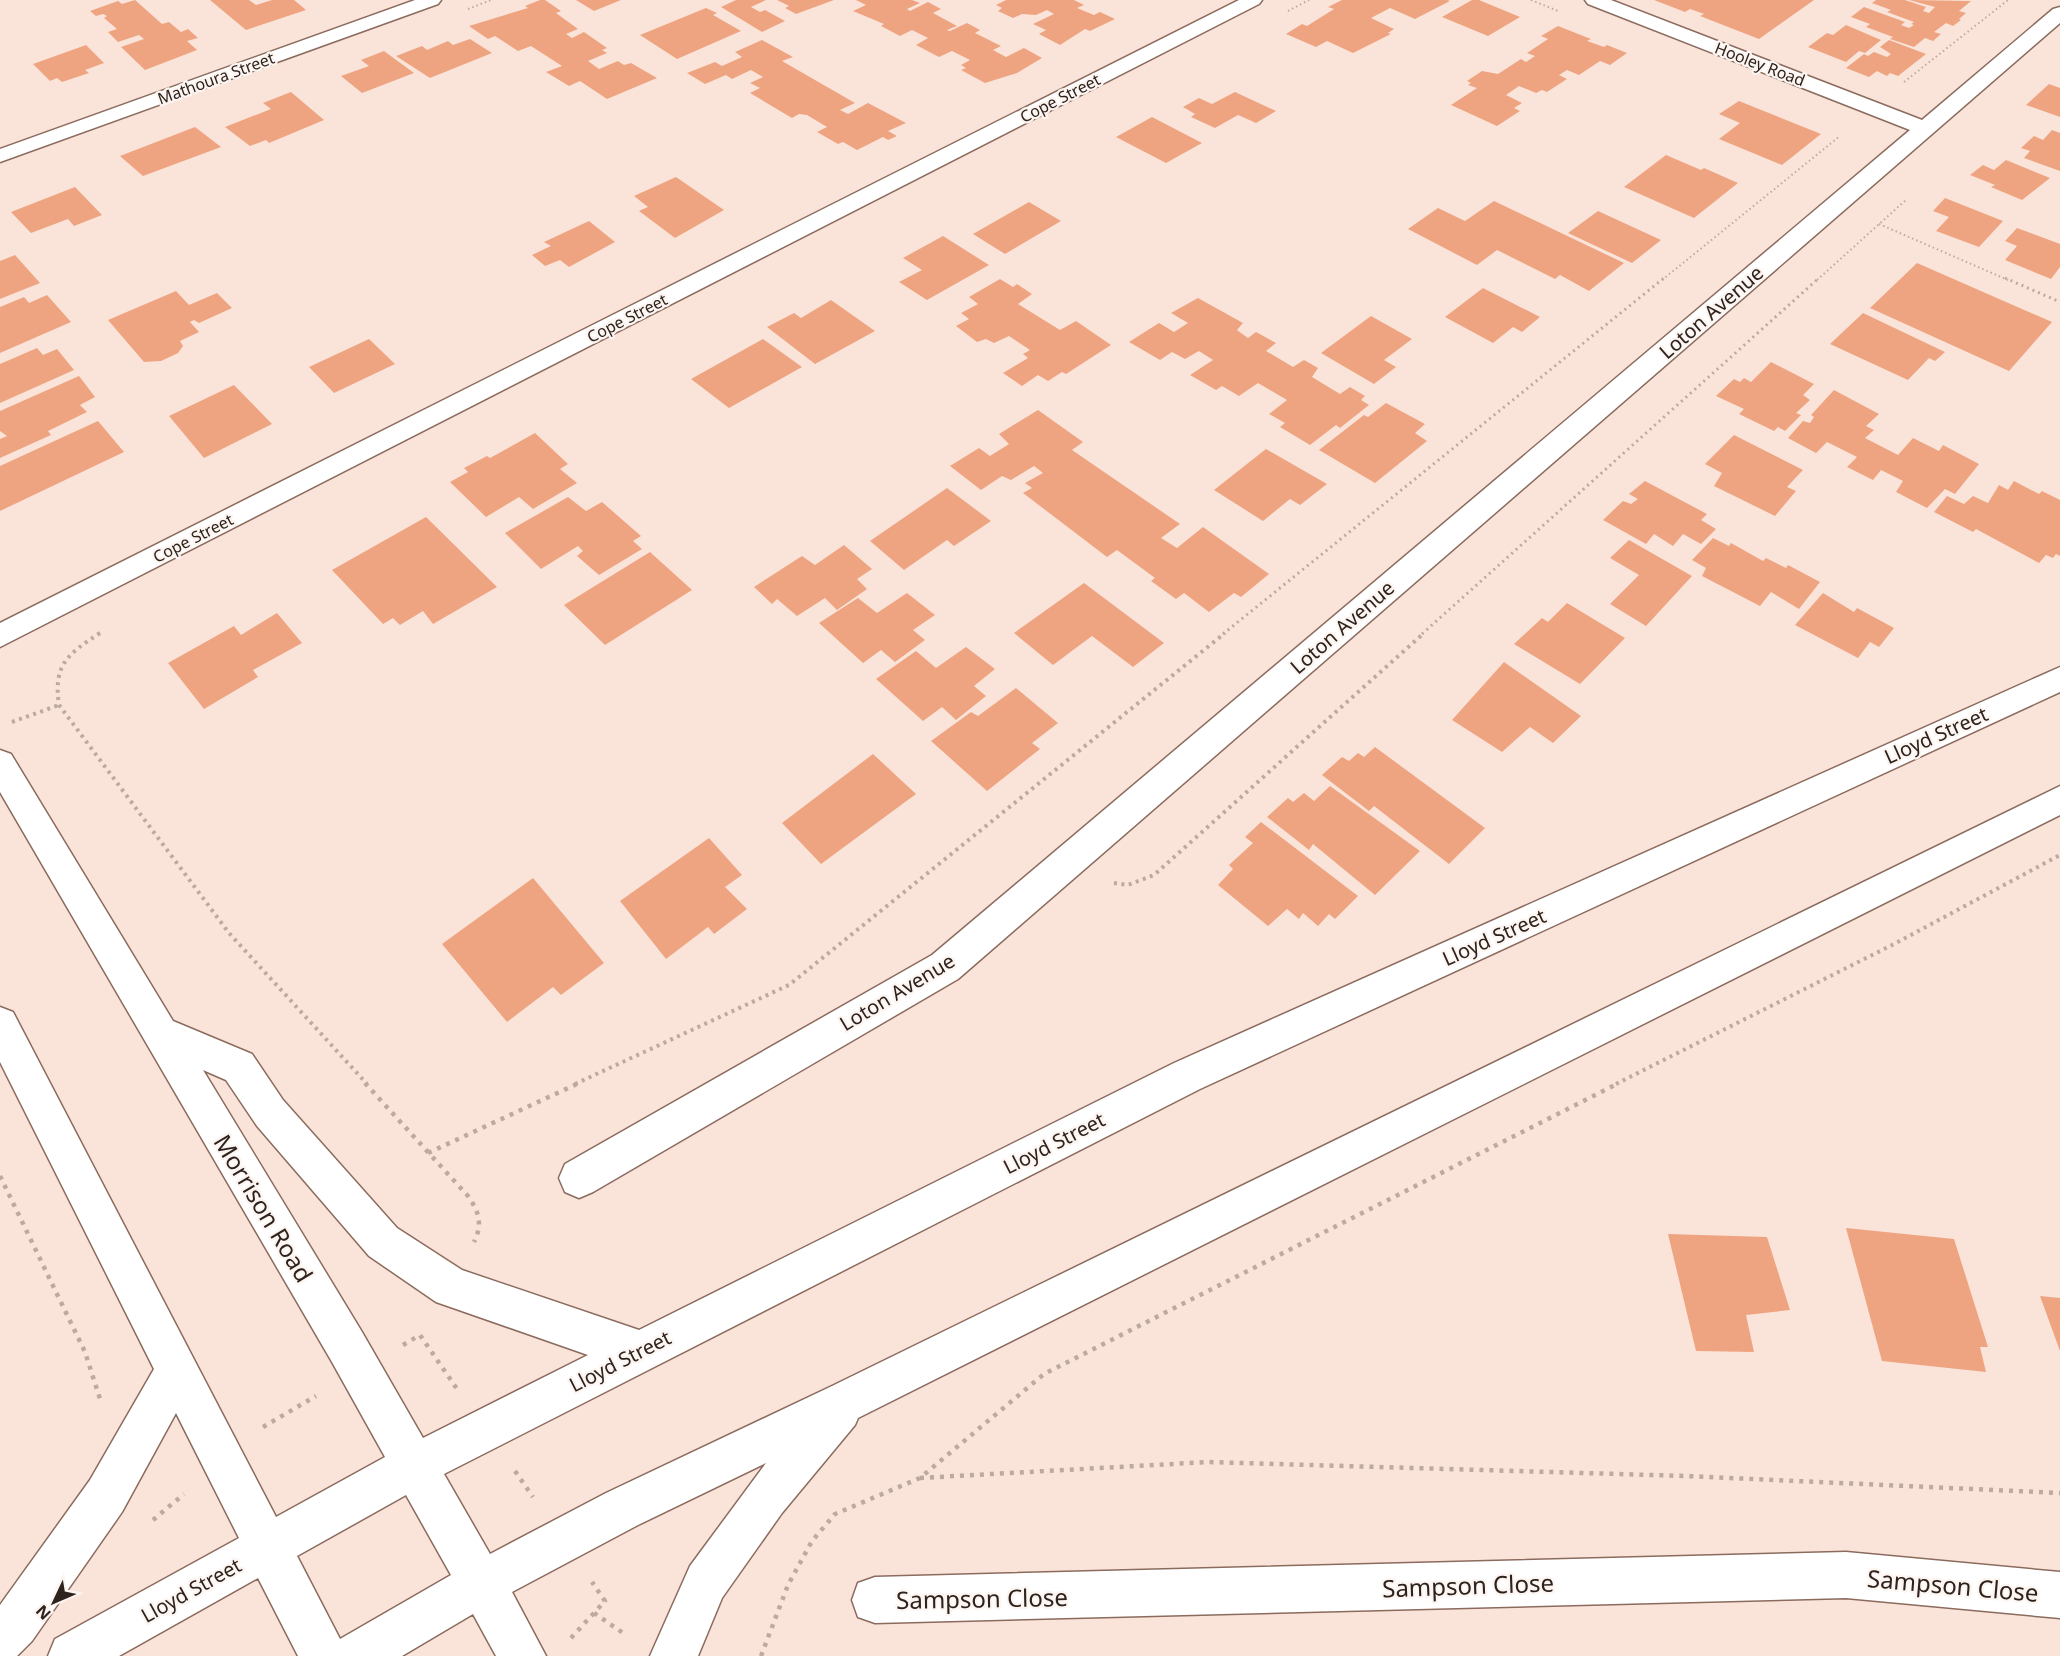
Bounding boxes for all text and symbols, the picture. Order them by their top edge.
street label: Hooley Road [1712,37,1808,91]
street label: Mathoura Street [155,47,278,109]
street label: Cope Street [1016,68,1104,128]
street label: Loton Avenue [1653,259,1769,365]
street label: Cope Street [583,288,671,348]
street label: Cope Street [149,508,237,568]
street label: Loton Avenue [1284,574,1400,680]
street label: Lloyd Street [1880,700,1992,770]
street label: Lloyd Street [1438,902,1550,972]
street label: Loton Avenue [834,947,960,1037]
street label: Lloyd Street [998,1106,1110,1180]
street label: Morrison Road [207,1128,321,1288]
street label: Lloyd Street [564,1324,676,1398]
street label: Lloyd Street [136,1551,246,1629]
street label: Sampson Close [1866,1561,2040,1609]
street label: Sampson Close [1382,1566,1554,1604]
north arrow [24,1572,84,1632]
street label: Sampson Close [896,1580,1068,1616]
text: N [31,1600,56,1625]

